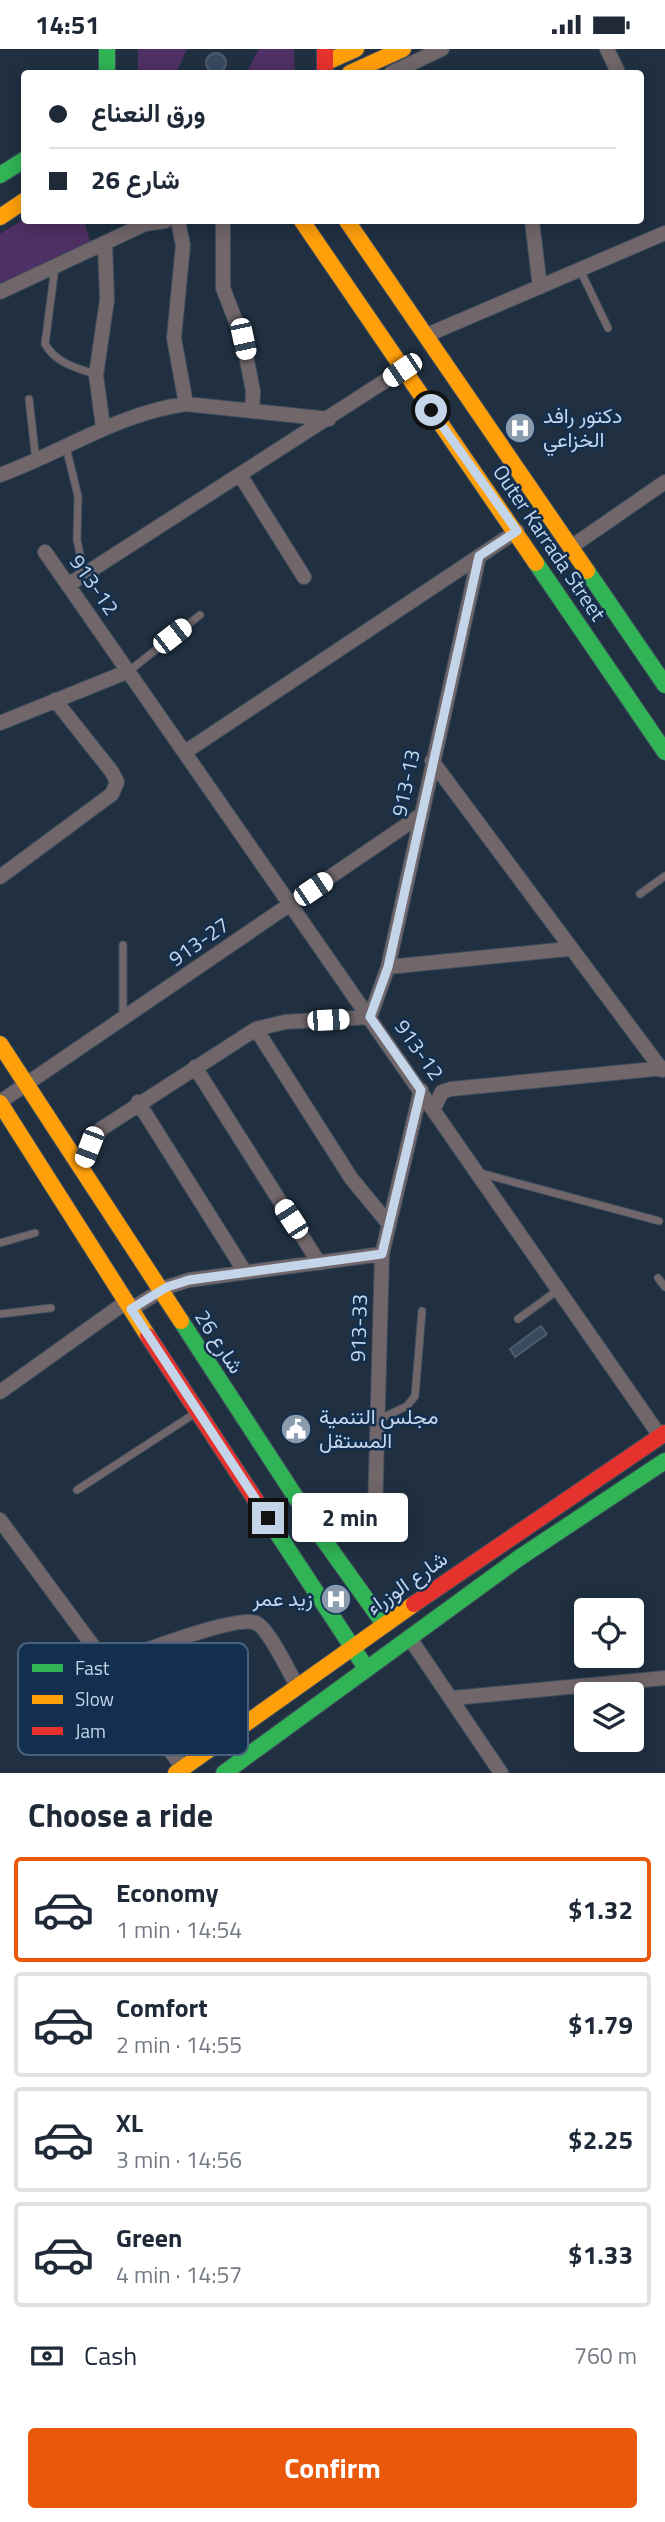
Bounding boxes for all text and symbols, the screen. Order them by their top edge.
text: 14:51 [35,5,100,44]
text: ورق النعناع [91,93,206,132]
text: شارع 26 [91,160,180,199]
car [229,316,258,362]
car [379,350,426,390]
route start [415,394,447,426]
place label: دكتور رافد الخزاعي [543,399,622,457]
hospital icon: دكتور رافد الخزاعي [503,411,537,445]
street label: Outer Karrada Street [485,458,615,628]
street label: 913-12 [62,547,127,621]
car [149,615,196,657]
street label: 913-13 [382,746,428,819]
car [290,869,337,909]
street label: 913-27 [161,909,235,974]
car [307,1008,350,1032]
street label: 913-12 [387,1012,452,1086]
car [72,1124,107,1170]
car [271,1196,312,1242]
street label: 913-33 [341,1293,375,1363]
street label: شارع 26 [187,1303,252,1380]
place label: مجلس التنمية المستقل [319,1400,438,1456]
public building icon: مجلس التنمية المستقل [279,1412,313,1446]
callout: 2 min [292,1493,408,1543]
text: 2 min [322,1500,378,1535]
route end [252,1502,284,1534]
street label: شارع الوزراء [359,1542,454,1622]
place label: زيد عمر [251,1582,313,1614]
hospital icon: زيد عمر [319,1582,353,1616]
map controls [574,1598,644,1752]
button: locate [574,1598,644,1668]
legend [18,1643,248,1755]
text: Fast [75,1653,110,1682]
button: layers [574,1682,644,1752]
text: Slow [75,1684,114,1713]
text: Jam [75,1716,106,1745]
text: Choose a ride [28,1791,213,1839]
text: Economy [116,1873,218,1912]
icon: car [32,1878,95,1941]
text: $1.32 [568,1890,633,1929]
text: 1 min · 14:54 [116,1912,242,1947]
text: Comfort [116,1988,208,2027]
icon: car [32,1993,95,2056]
text: $1.79 [568,2005,633,2044]
text: 2 min · 14:55 [116,2027,242,2062]
text: XL [116,2103,143,2142]
icon: car [32,2108,95,2171]
text: $2.25 [568,2120,633,2159]
text: 3 min · 14:56 [116,2142,242,2177]
text: Green [116,2218,182,2257]
icon: car [32,2223,95,2286]
text: $1.33 [568,2235,633,2274]
text: 4 min · 14:57 [116,2257,242,2292]
text: Cash [84,2336,137,2375]
icon: cash [28,2337,66,2375]
text: 760 m [574,2338,637,2373]
button: Confirm [28,2428,637,2508]

